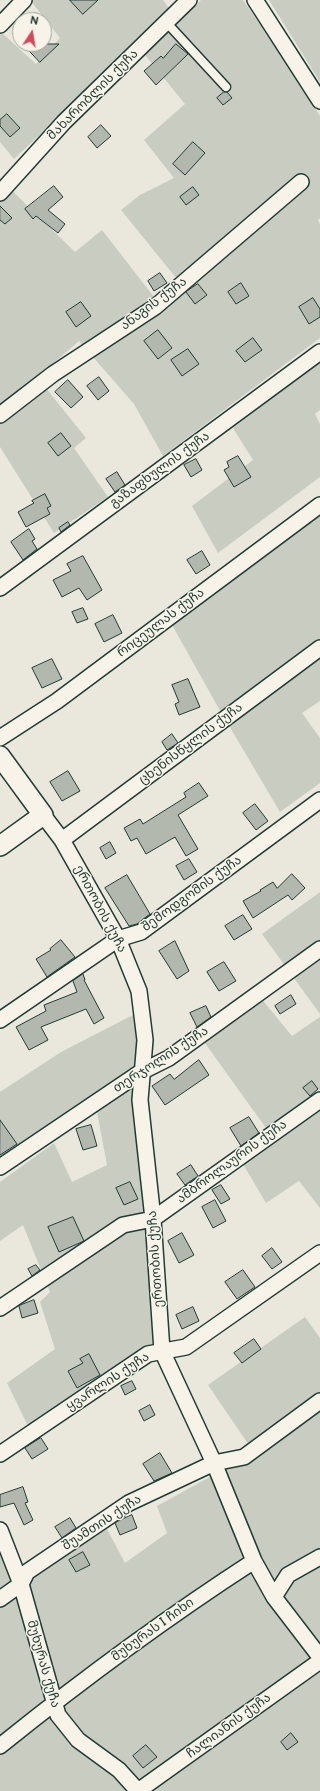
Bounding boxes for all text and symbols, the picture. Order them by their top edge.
north arrow [12,12,52,52]
text: N [29,14,40,28]
street label: მახარობლის ქუჩა [44,46,142,144]
street label: ანაგის ქუჩა [118,274,190,334]
street label: გაზაფხულის ქუჩა [107,429,213,511]
street label: რიცეულას ქუჩა [114,585,208,661]
street label: ცხენისწყლის ქუჩა [136,700,246,788]
street label: შემოდგომის ქუჩა [139,852,245,936]
street label: ერთობის ქუჩა [70,862,130,956]
street label: თერჯოლის ქუჩა [110,1023,212,1097]
street label: ამბროლაურის ქუჩა [174,1117,290,1207]
street label: ერთობის ქუჩა [145,1210,167,1308]
street label: ყვარლის ქუჩა [64,1349,152,1415]
street label: შუამთის ქუჩა [59,1492,145,1554]
street label: მუხურას I ჩიხი [109,1595,197,1665]
street label: მუხურას ქუჩა [23,1618,63,1710]
street label: ჩალიანის ქუჩა [184,1690,274,1762]

